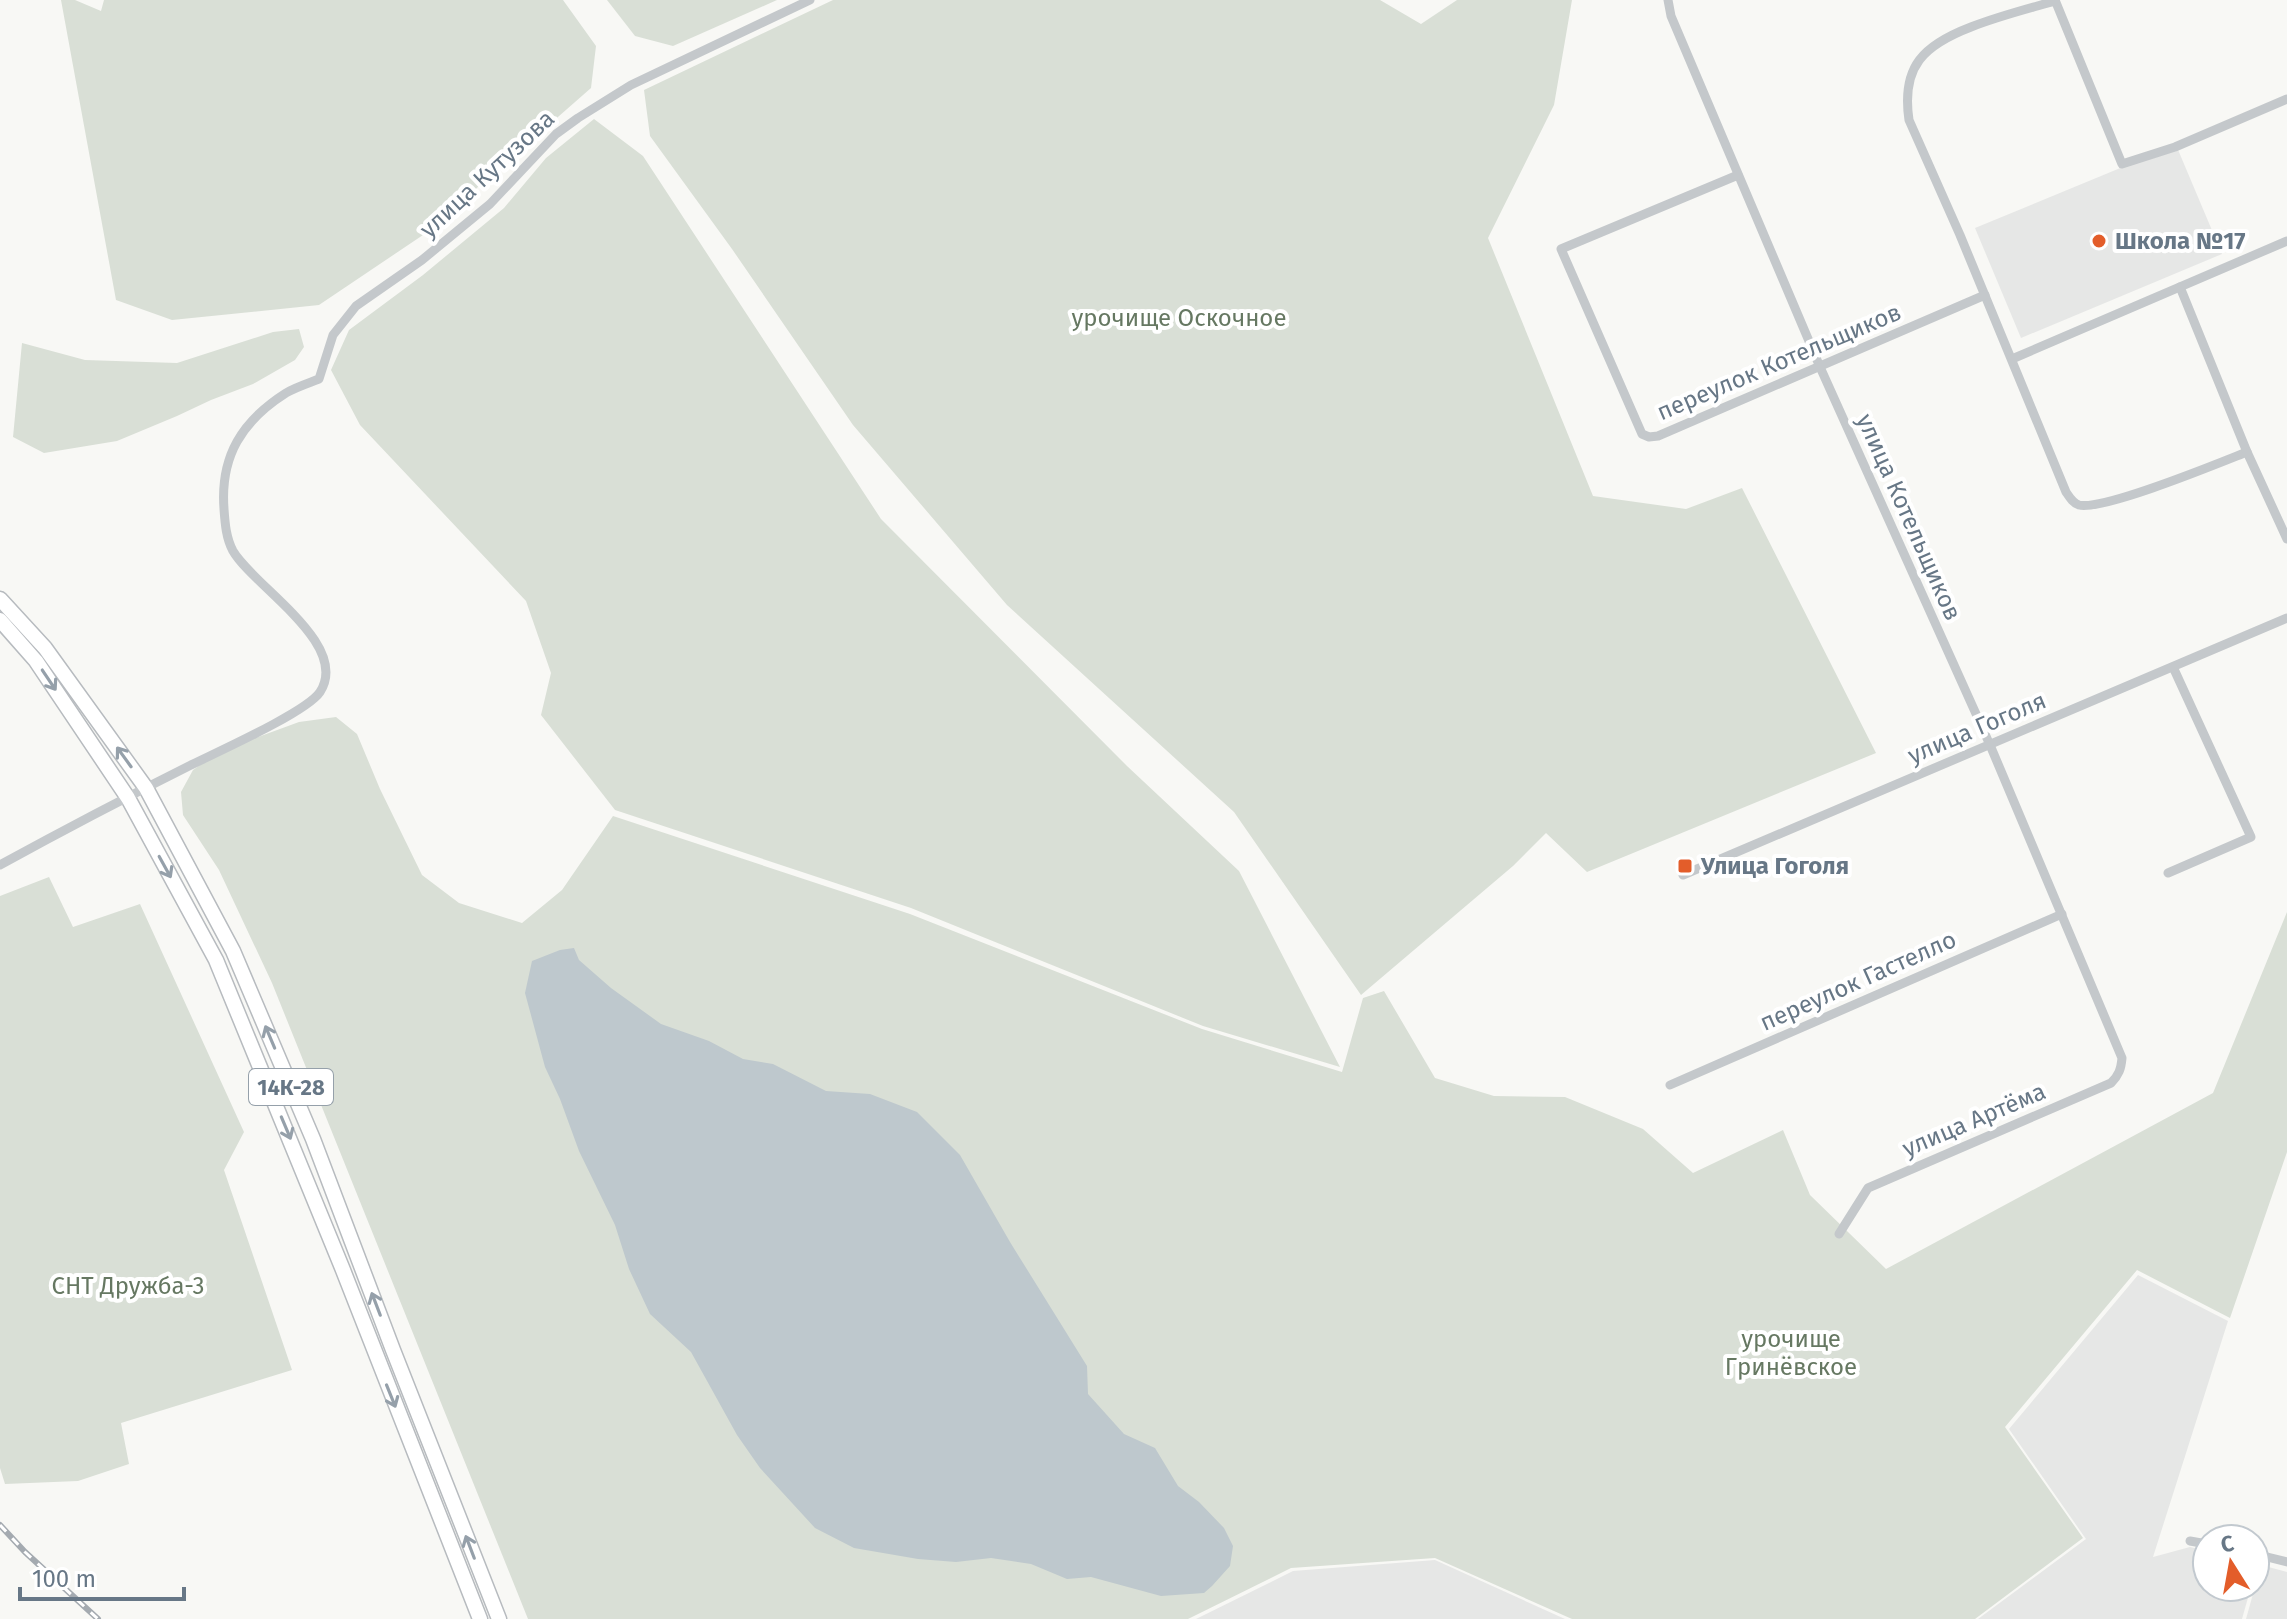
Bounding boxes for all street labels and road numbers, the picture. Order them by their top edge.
street label: улица Кутузова [414,105,560,243]
street label: переулок Котельщиков [1653,298,1905,426]
street label: улица Котельщиков [1851,409,1967,625]
street label: улица Гоголя [1904,686,2050,770]
street label: переулок Гастелло [1756,925,1960,1037]
road number: 14К-28 [249,1069,333,1105]
street label: улица Артёма [1898,1077,2050,1163]

